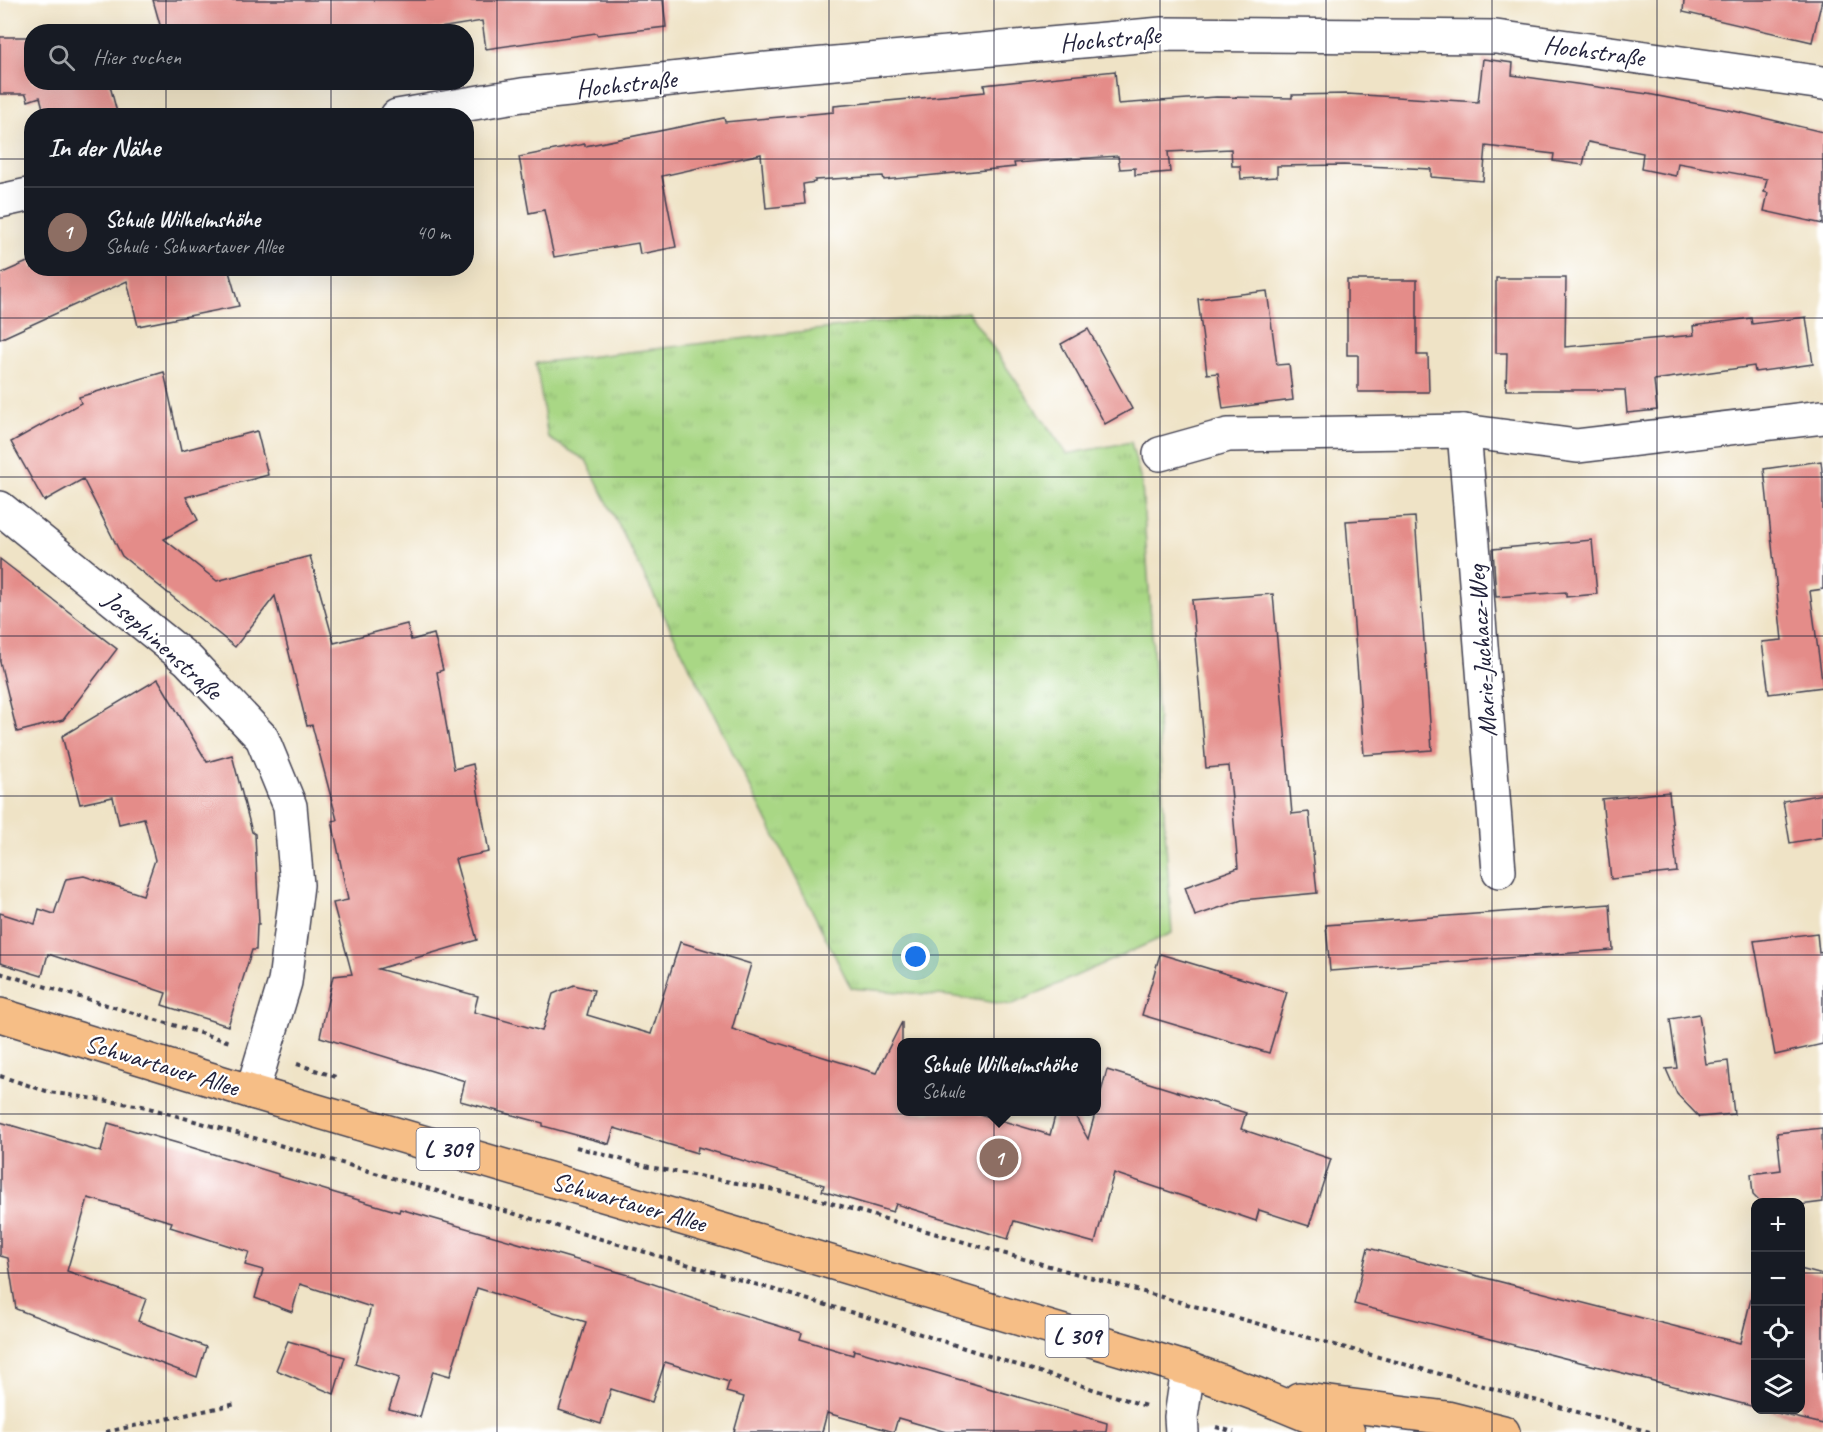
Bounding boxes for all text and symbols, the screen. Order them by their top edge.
street label: Hochstraße [1058,18,1164,60]
search box [24,24,474,90]
street label: Hochstraße [1542,28,1649,75]
icon: search [45,41,78,74]
text: Hier suchen [93,43,181,71]
street label: Hochstraße [574,62,680,106]
text: In der Nähe [48,131,160,164]
text: Schule Wilhelmshöhe [105,206,260,234]
text: 1 [63,220,72,245]
text: 40 m [416,220,450,245]
text: Schule · Schwartauer Allee [105,234,283,259]
street label: Marie-Juchacz-Weg [1459,562,1504,738]
street label: Josephinenstraße [95,582,231,709]
your location [901,942,930,971]
street label: Schwartauer Allee [81,1026,244,1104]
popup [897,1038,1101,1116]
text: Schule Wilhelmshöhe [922,1051,1076,1079]
text: Schule [922,1079,964,1104]
road number: L 309 [416,1128,480,1170]
pin: 1 [980,1136,1018,1180]
street label: Schwartauer Allee [548,1164,711,1240]
map controls [1751,1198,1805,1414]
button: + [1751,1198,1805,1252]
button: − [1751,1252,1805,1306]
button: locate [1751,1306,1805,1360]
road number: L 309 [1046,1315,1108,1357]
button: layers [1751,1360,1805,1414]

